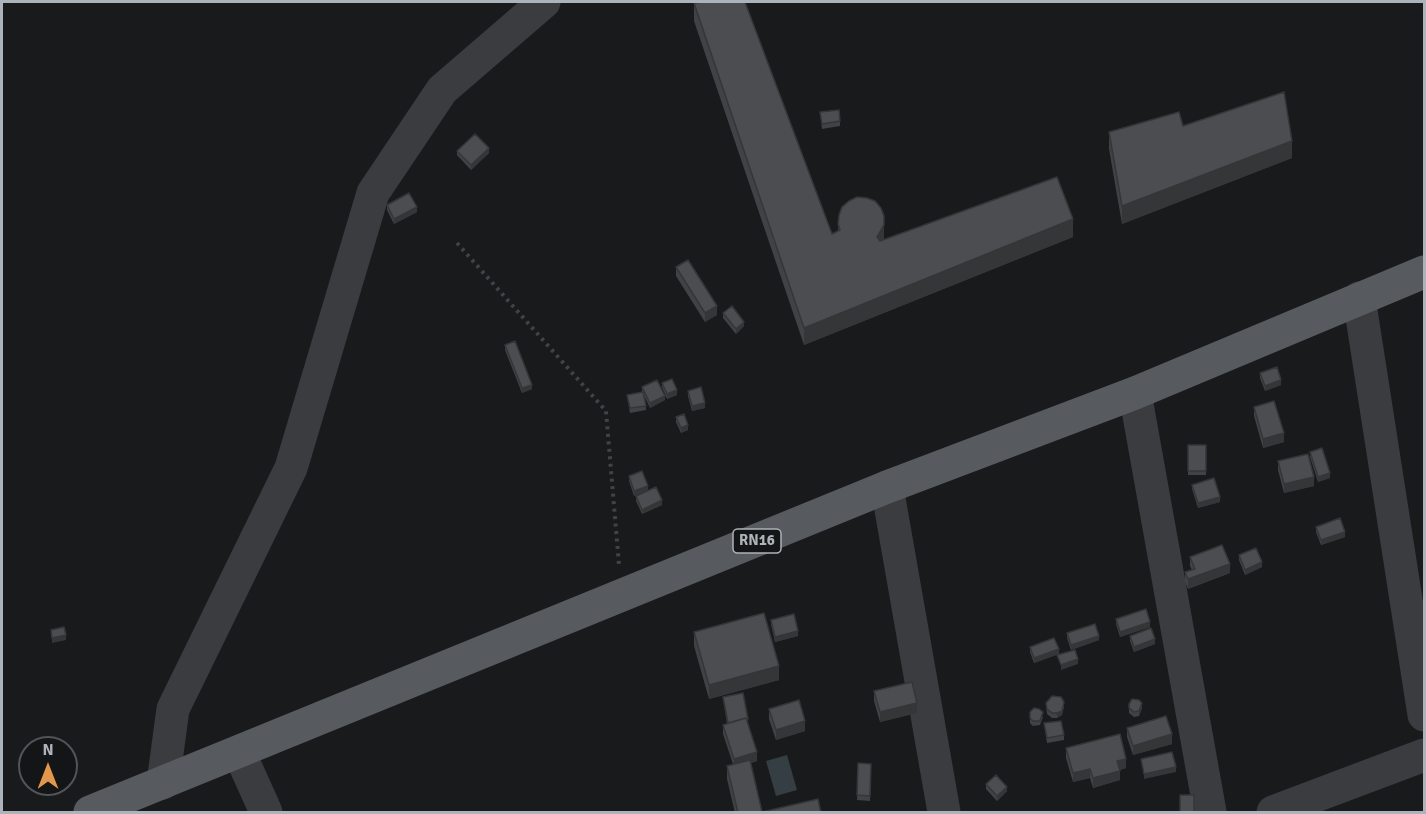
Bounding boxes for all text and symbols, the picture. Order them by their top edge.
road number: RN16 [733,529,781,553]
north arrow [18,736,78,796]
text: N [42,740,54,760]

